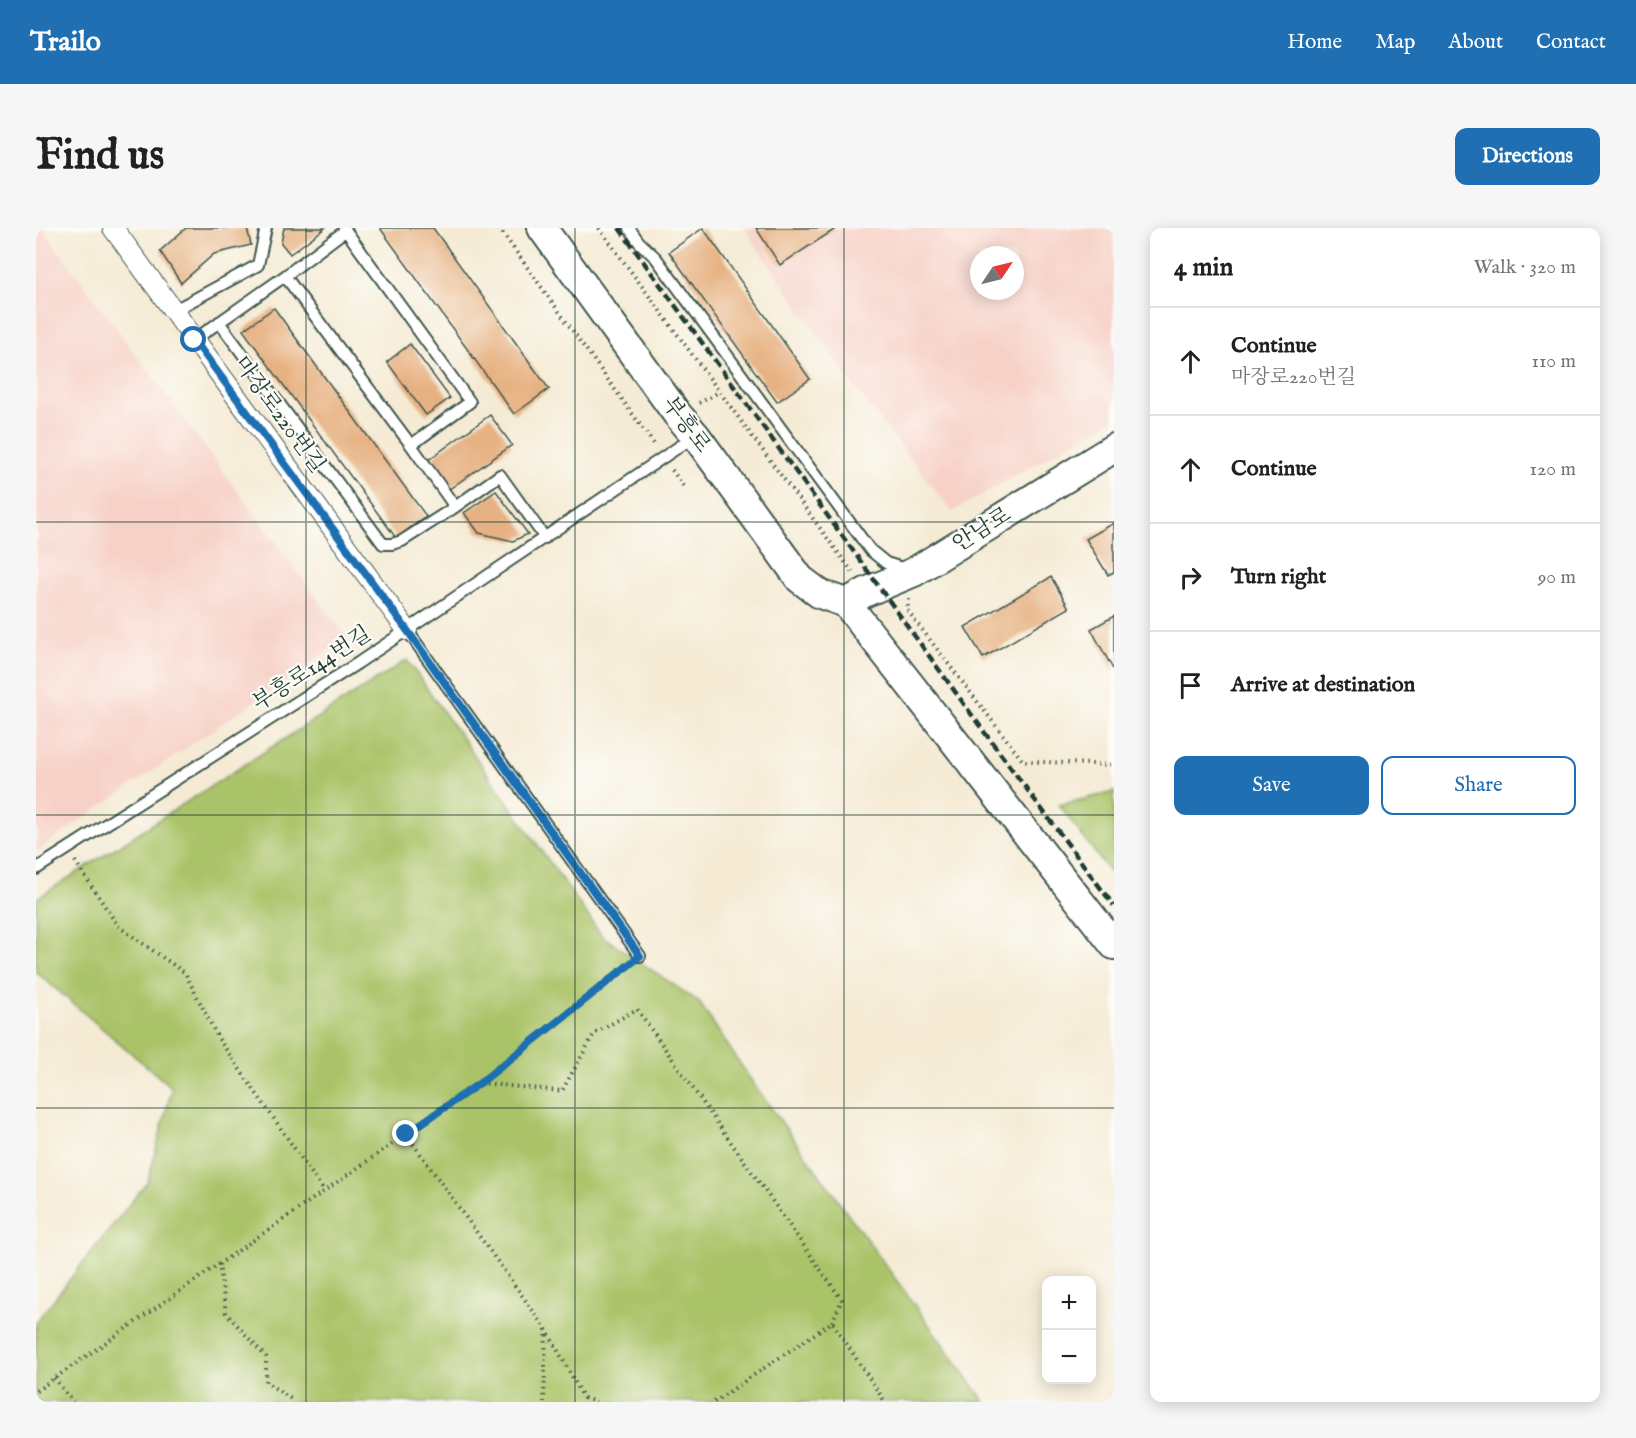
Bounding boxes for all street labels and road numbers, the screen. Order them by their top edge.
street label: 마장로220번길 [227,351,331,479]
street label: 부흥로 [656,391,716,459]
street label: 안남로 [948,501,1016,559]
street label: 부흥로144번길 [247,620,377,718]

